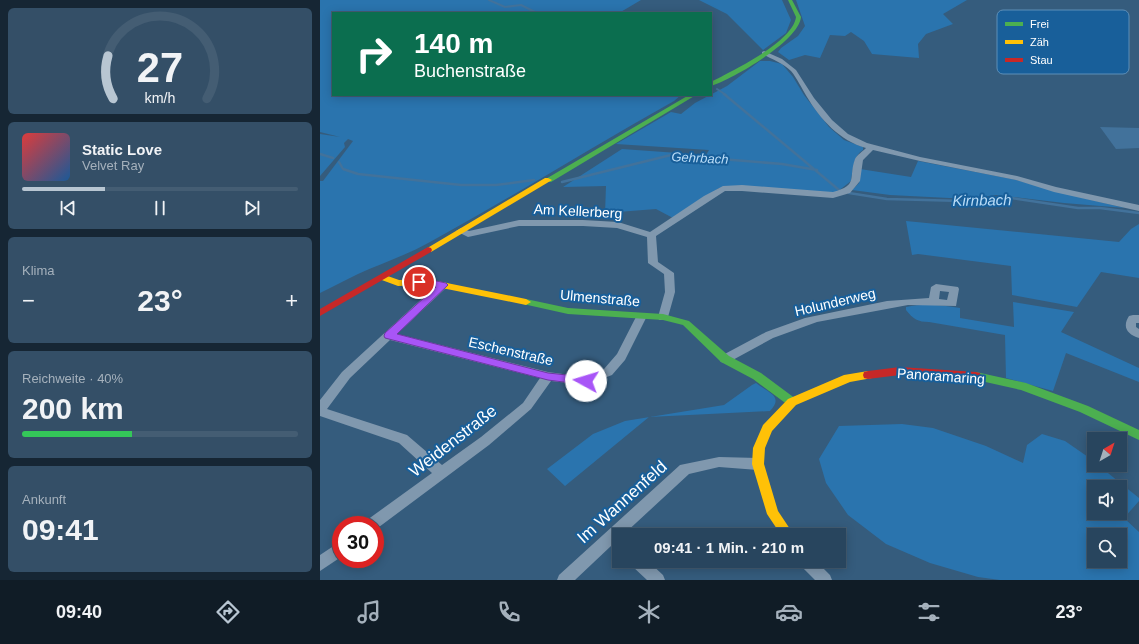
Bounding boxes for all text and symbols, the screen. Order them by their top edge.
legend [997,10,1129,74]
text: Frei [1030,18,1049,30]
icon: right [348,28,400,80]
text: 140 m [414,28,493,59]
text: Zäh [1030,36,1049,48]
text: 27 [137,44,183,91]
text: Stau [1030,54,1053,66]
text: Buchenstraße [414,61,526,81]
text: km/h [145,90,176,106]
text: Static Love [82,141,162,158]
water label: Gehrbach [671,149,729,167]
text: Velvet Ray [82,158,144,173]
water label: Kirnbach [952,191,1012,209]
icon: previous [57,197,79,219]
icon: pause [149,197,171,219]
icon: next [241,197,263,219]
street label: Am Kellerberg [533,201,623,221]
text: Klima [22,263,55,278]
pin [402,265,436,299]
icon: arrive [408,271,430,293]
text: 23° [137,284,183,317]
street label: Holunderweg [793,285,877,319]
street label: Ulmenstraße [559,287,641,309]
text: − [22,288,35,313]
text: + [285,288,298,313]
street label: Eschenstraße [467,333,555,369]
position arrow [565,360,607,402]
street label: Panoramaring [897,365,985,387]
text: Reichweite · 40% [22,371,123,386]
text: 200 km [22,392,124,425]
street label: Weidenstraße [406,401,500,481]
north arrow [1087,432,1127,472]
map controls [1087,432,1127,568]
street label: Im Wannenfeld [573,457,671,547]
button: sound [1087,480,1127,520]
text: Ankunft [22,492,66,507]
text: 09:41 [22,513,99,546]
speed limit sign: 30 [332,516,384,568]
button: search [1087,528,1127,568]
text: 09:41 · 1 Min. · 210 m [654,539,804,556]
icon: directions [214,598,242,626]
icon: music [355,598,383,626]
icon: phone [495,598,523,626]
icon: climate [635,598,663,626]
icon: car [775,598,803,626]
icon: filters [915,598,943,626]
text: 09:40 [56,602,102,622]
text: 23° [1056,602,1083,622]

